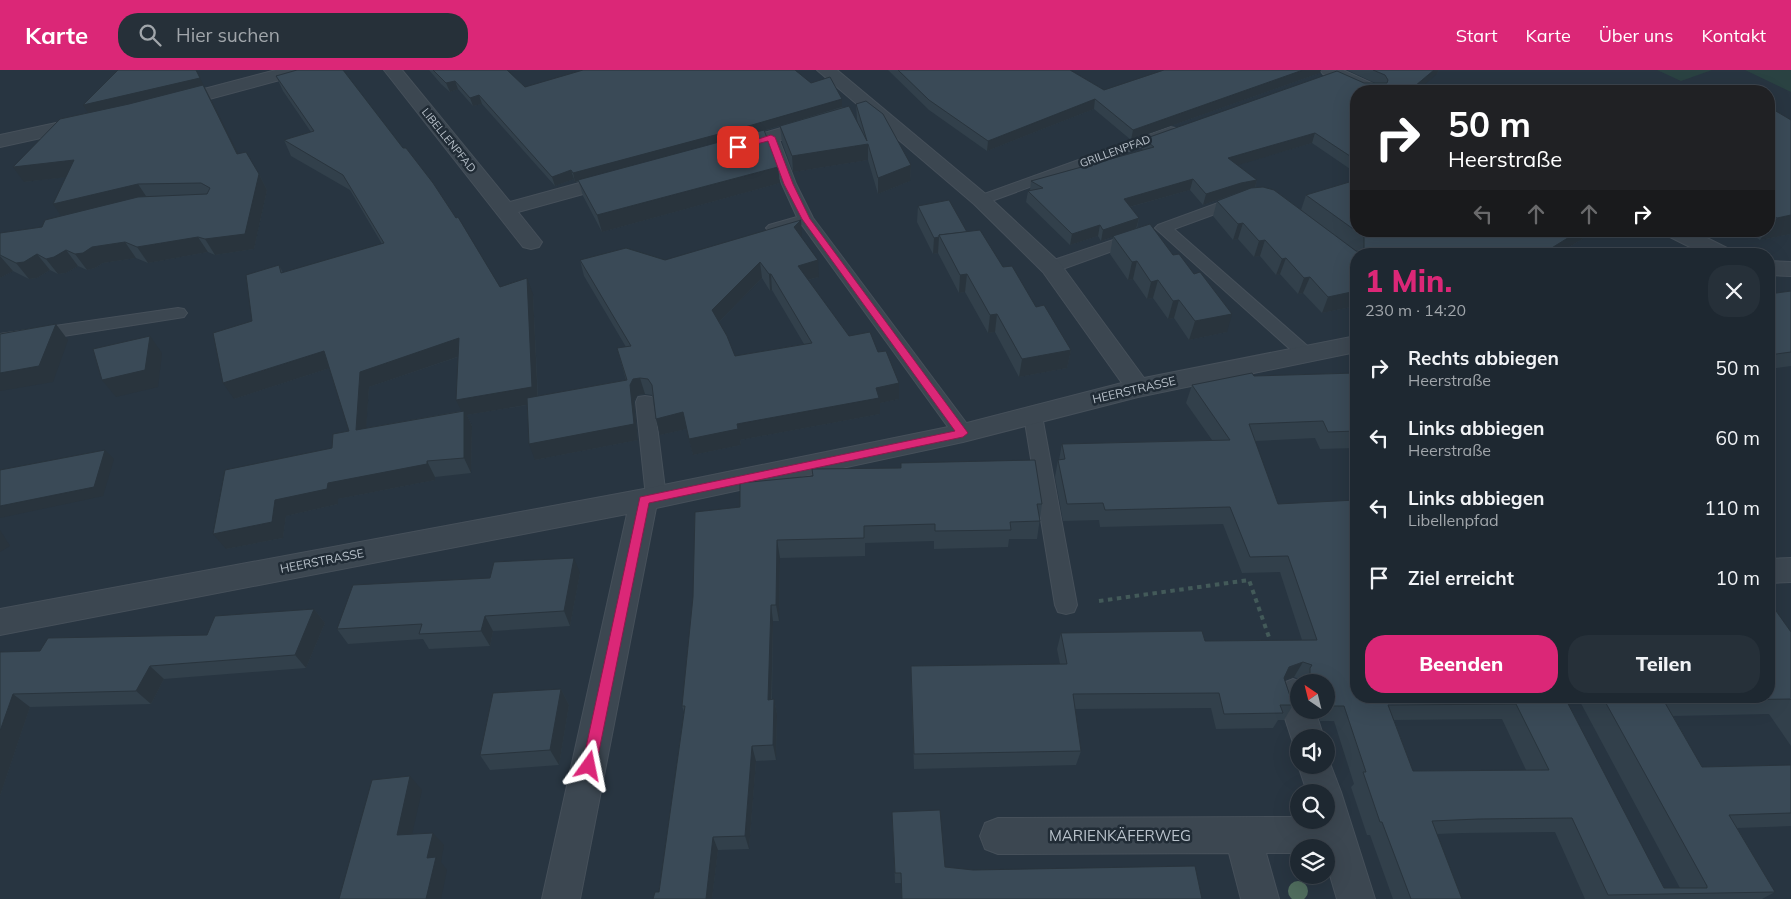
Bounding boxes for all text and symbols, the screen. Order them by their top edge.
search box [118,13,468,58]
text: Karte [25,20,88,50]
icon: search [136,21,164,49]
text: Hier suchen [176,23,280,47]
text: Start [1456,24,1497,47]
text: Karte [1525,24,1571,47]
text: Über uns [1599,24,1674,47]
text: Kontakt [1702,24,1766,47]
text: 50 m [1448,102,1531,146]
street label: LIBELLENPFAD [419,105,479,175]
icon: right [1365,105,1430,170]
pin [717,126,759,168]
street label: GRILLENPFAD [1078,132,1152,170]
icon: arrive [724,133,752,161]
text: Heerstraße [1448,145,1562,173]
icon: left [1469,200,1497,228]
icon: ahead [1522,200,1550,228]
icon: ahead [1575,200,1603,228]
icon: right [1628,200,1656,228]
text: 1 Min. [1365,262,1452,300]
button: close [1708,265,1760,317]
text: 230 m · 14:20 [1365,300,1466,320]
text: Rechts abbiegen [1408,346,1559,370]
icon: right [1365,354,1393,382]
text: 50 m [1716,356,1760,380]
text: Heerstraße [1408,370,1491,390]
street label: HEERSTRASSE [1091,373,1177,406]
text: Links abbiegen [1408,416,1545,440]
icon: left [1365,424,1393,452]
text: 60 m [1716,426,1760,450]
text: Heerstraße [1408,440,1491,460]
text: Links abbiegen [1408,486,1545,510]
icon: left [1365,494,1393,522]
text: 110 m [1704,496,1760,520]
text: Libellenpfad [1408,510,1499,530]
street label: HEERSTRASSE [279,545,365,576]
icon: arrive [1365,564,1393,592]
text: Ziel erreicht [1408,566,1514,590]
text: 10 m [1716,566,1760,590]
button: Beenden [1365,635,1558,693]
button: Teilen [1568,635,1760,693]
north arrow [1290,674,1335,719]
map controls [1290,674,1335,884]
button: sound [1290,729,1335,774]
position arrow [562,739,614,791]
button: search [1290,784,1335,829]
street label: MARIENKÄFERWEG [1049,826,1191,845]
button: layers [1290,839,1335,884]

